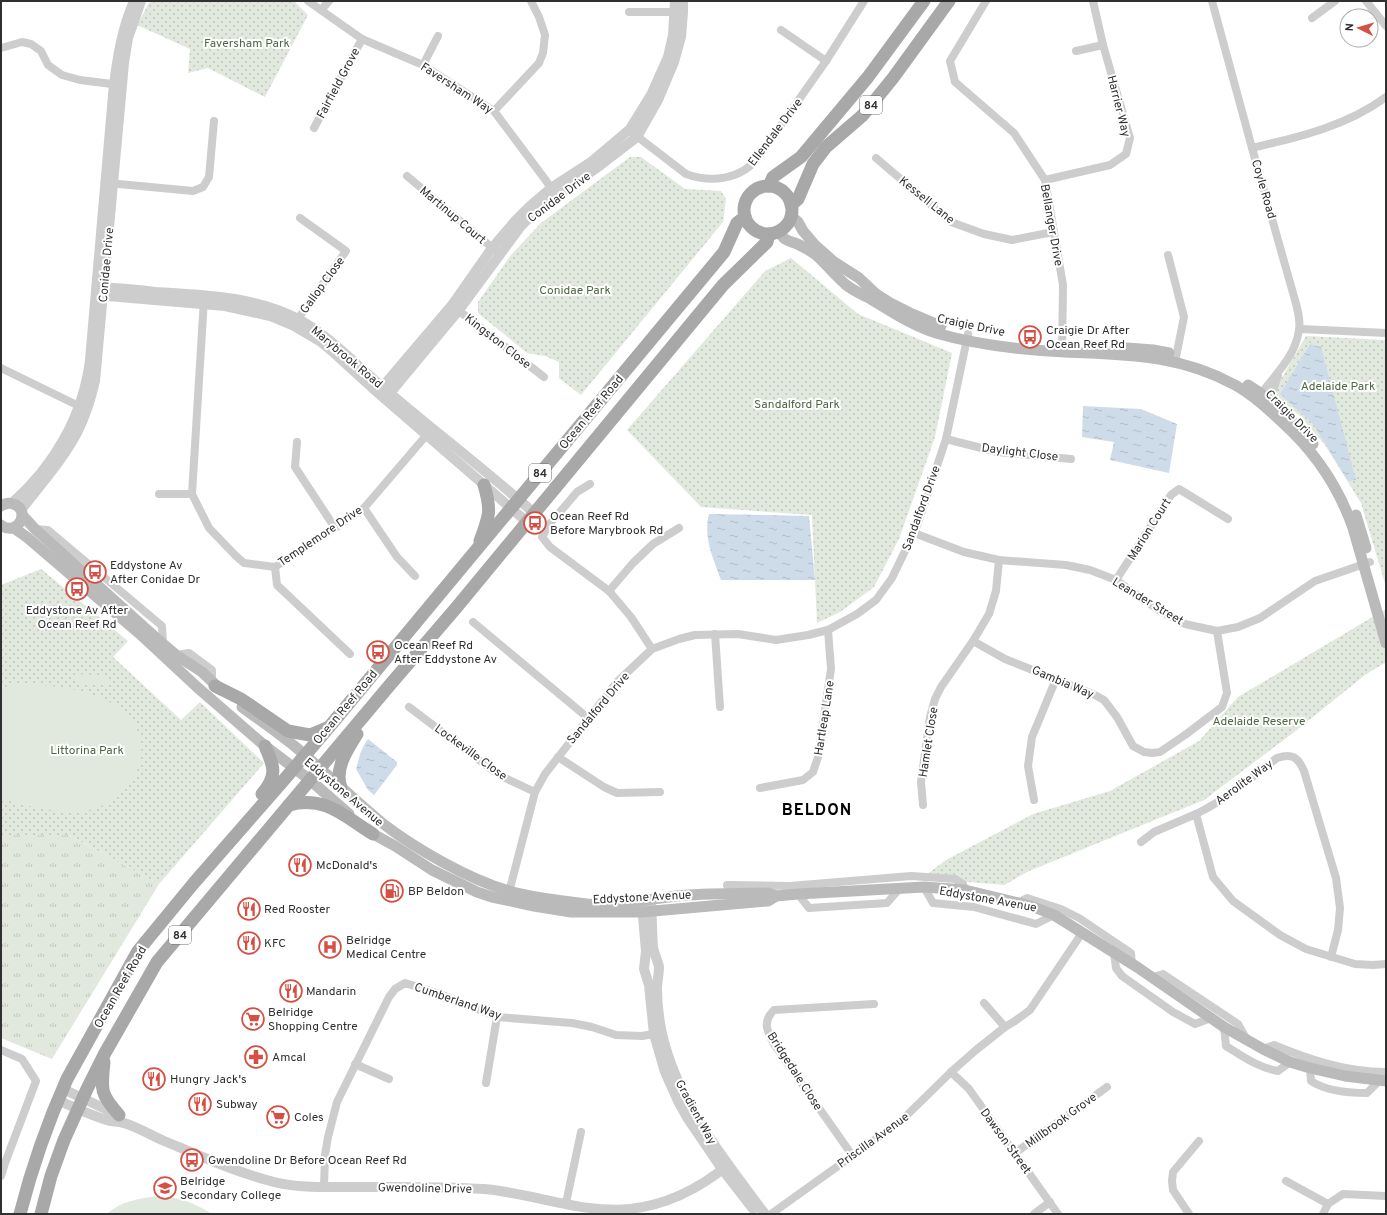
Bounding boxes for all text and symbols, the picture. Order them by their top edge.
north arrow [1339,8,1379,48]
text: N [1343,23,1357,32]
park label: Faversham Park [204,36,290,52]
street label: Fairfield Grove [314,45,364,122]
street label: Faversham Way [417,59,496,118]
street label: Harrier Way [1103,74,1133,139]
street label: Ellendale Drive [745,95,807,170]
road number: 84 [860,96,882,114]
street label: Coyle Road [1247,158,1279,221]
street label: Conidae Drive [525,169,594,227]
street label: Kessell Lane [895,173,958,228]
street label: Martinup Court [416,183,489,248]
street label: Bellanger Drive [1036,183,1066,268]
street label: Conidae Drive [96,227,118,303]
street label: Gallop Close [297,254,349,317]
park label: Conidae Park [539,283,611,299]
street label: Kingston Close [461,311,534,373]
street label: Craigie Drive [935,311,1006,341]
street label: Marybrook Road [307,323,385,392]
place label: Craigie Dr After Ocean Reef Rd [1046,323,1130,353]
bus stop icon: Craigie Dr After Ocean Reef Rd [1017,324,1043,350]
street label: Ocean Reef Road [556,372,628,453]
park label: Adelaide Park [1301,379,1375,395]
street label: Craigie Drive [1261,387,1321,447]
park label: Sandalford Park [754,397,840,413]
street label: Daylight Close [981,440,1059,466]
road number: 84 [529,464,551,482]
street label: Sandalford Drive [899,464,945,553]
street label: Marion Court [1124,495,1175,564]
street label: Templemore Drive [275,503,366,571]
place label: Ocean Reef Rd Before Marybrook Rd [550,509,663,539]
bus stop icon: Ocean Reef Rd Before Marybrook Rd [522,510,548,536]
place label: Eddystone Av After Conidae Dr [110,558,201,588]
bus stop icon: Eddystone Av After Conidae Dr [82,559,108,585]
street label: Leander Street [1109,574,1186,629]
bus stop icon: Eddystone Av After Ocean Reef Rd [64,576,90,602]
place label: Eddystone Av After Ocean Reef Rd [26,603,129,633]
place label: Ocean Reef Rd After Eddystone Av [394,638,497,668]
bus stop icon: Ocean Reef Rd After Eddystone Av [365,639,391,665]
street label: Gambia Way [1029,663,1096,703]
street label: Ocean Reef Road [310,667,382,748]
street label: Sandalford Drive [564,669,634,748]
street label: Hartleap Lane [811,679,839,757]
street label: Hamlet Close [916,706,942,778]
park label: Adelaide Reserve [1212,714,1306,730]
street label: Lockeville Close [431,721,510,785]
park label: Littorina Park [50,743,124,759]
street label: Eddystone Avenue [300,755,386,831]
street label: Aerolite Way [1212,756,1277,809]
district label: BELDON [782,801,852,821]
restaurant icon: McDonald's [287,852,313,878]
place label: McDonald's [316,858,378,874]
fuel station icon: BP Beldon [379,878,405,904]
place label: BP Beldon [408,884,464,900]
street label: Eddystone Avenue [938,884,1038,916]
street label: Eddystone Avenue [592,887,692,909]
restaurant icon: Red Rooster [236,896,262,922]
place label: Red Rooster [264,902,331,918]
road number: 84 [169,926,191,944]
restaurant icon: KFC [236,930,262,956]
place label: Belridge Medical Centre [346,933,426,963]
hospital icon: Belridge Medical Centre [317,934,343,960]
place label: KFC [264,936,286,952]
street label: Ocean Reef Road [91,944,151,1031]
restaurant icon: Mandarin [278,978,304,1004]
street label: Cumberland Way [412,980,503,1024]
place label: Mandarin [306,984,356,1000]
place label: Belridge Shopping Centre [268,1005,358,1035]
supermarket icon: Belridge Shopping Centre [240,1006,266,1032]
street label: Bridgedale Close [763,1029,826,1114]
pharmacy icon: Amcal [243,1044,269,1070]
place label: Amcal [272,1050,306,1066]
restaurant icon: Hungry Jack's [141,1066,167,1092]
place label: Hungry Jack's [170,1072,247,1088]
street label: Gradient Way [671,1077,719,1148]
street label: Millbrook Grove [1023,1089,1101,1152]
restaurant icon: Subway [187,1091,213,1117]
place label: Subway [216,1097,258,1113]
supermarket icon: Coles [265,1104,291,1130]
street label: Dawson Street [976,1106,1034,1178]
street label: Priscilla Avenue [835,1109,913,1172]
place label: Coles [294,1110,324,1126]
bus stop icon: Gwendoline Dr Before Ocean Reef Rd [179,1147,205,1173]
place label: Gwendoline Dr Before Ocean Reef Rd [208,1153,407,1169]
place label: Belridge Secondary College [180,1174,281,1204]
school or university icon: Belridge Secondary College [152,1175,178,1201]
street label: Gwendoline Drive [378,1180,472,1198]

